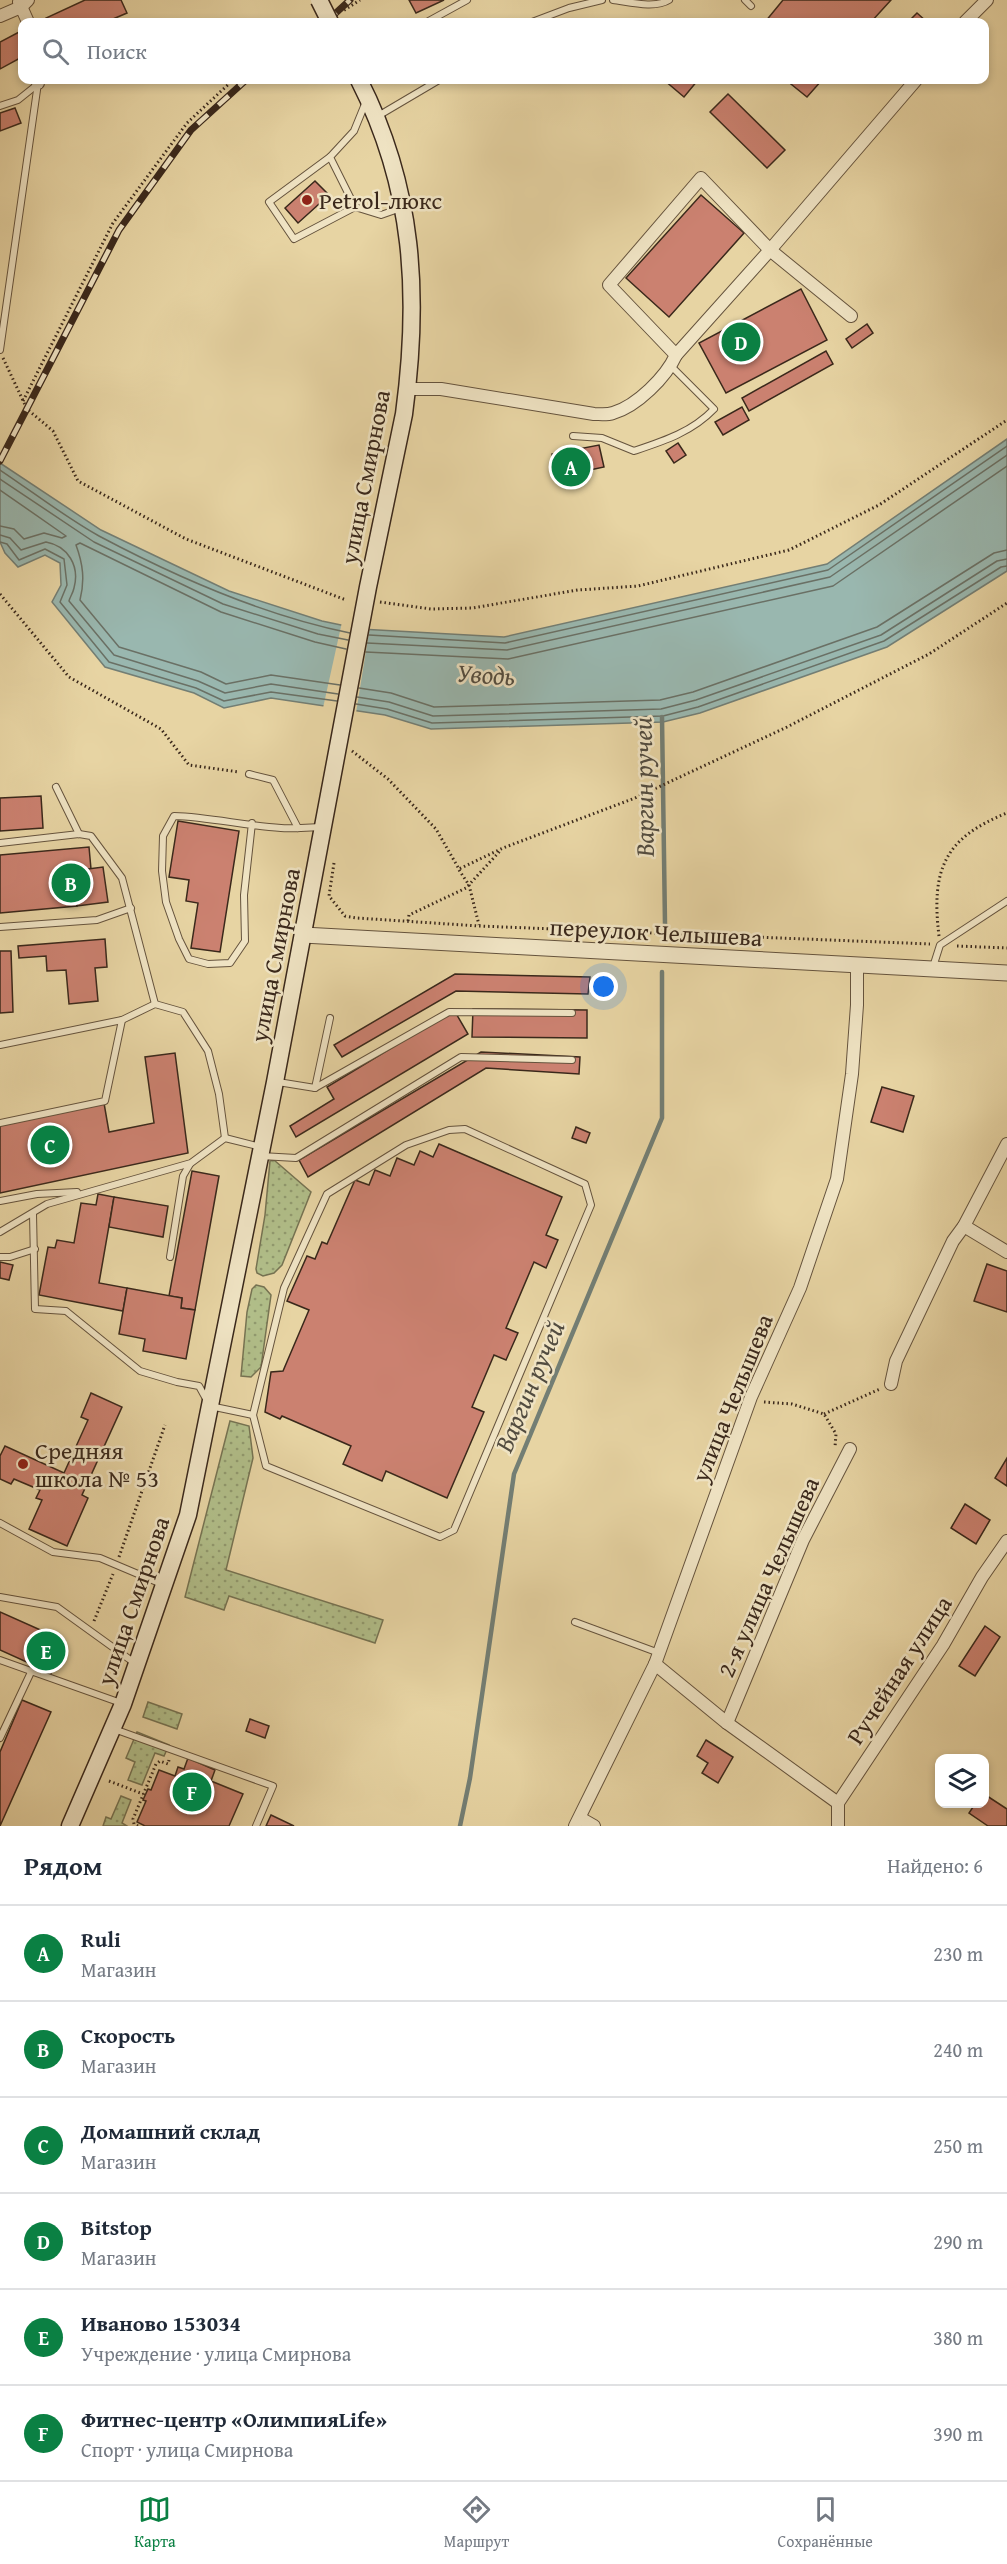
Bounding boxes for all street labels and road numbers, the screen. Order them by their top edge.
street label: улица Смирнова [331,386,399,568]
street label: улица Смирнова [241,864,309,1046]
street label: переулок Челышева [549,909,764,955]
street label: улица Челышева [682,1308,782,1488]
street label: 2-я улица Челышева [708,1471,828,1683]
street label: улица Смирнова [87,1511,179,1691]
street label: Ручейная улица [838,1588,961,1751]

